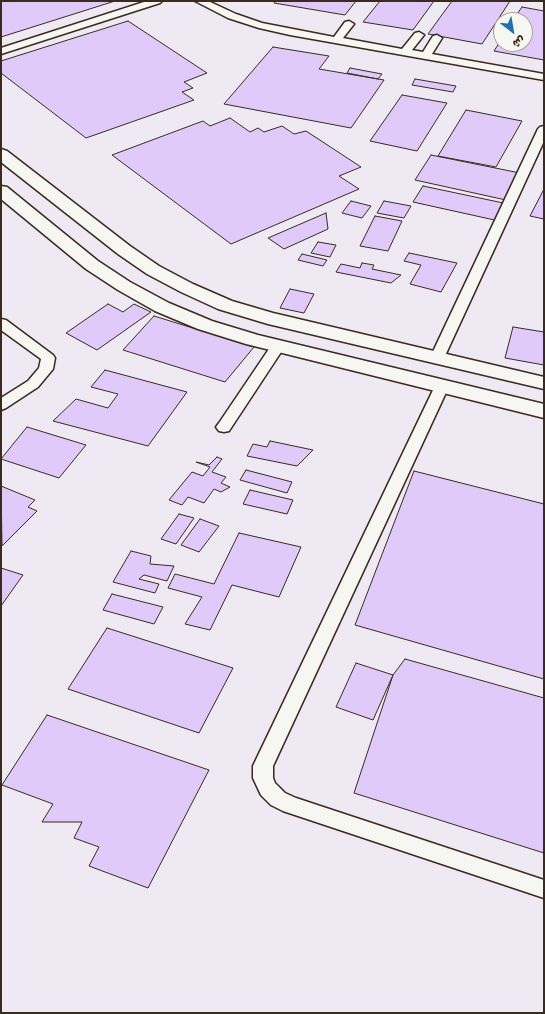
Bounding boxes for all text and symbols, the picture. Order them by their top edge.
north arrow [493,12,533,52]
text: ش [509,31,529,53]

